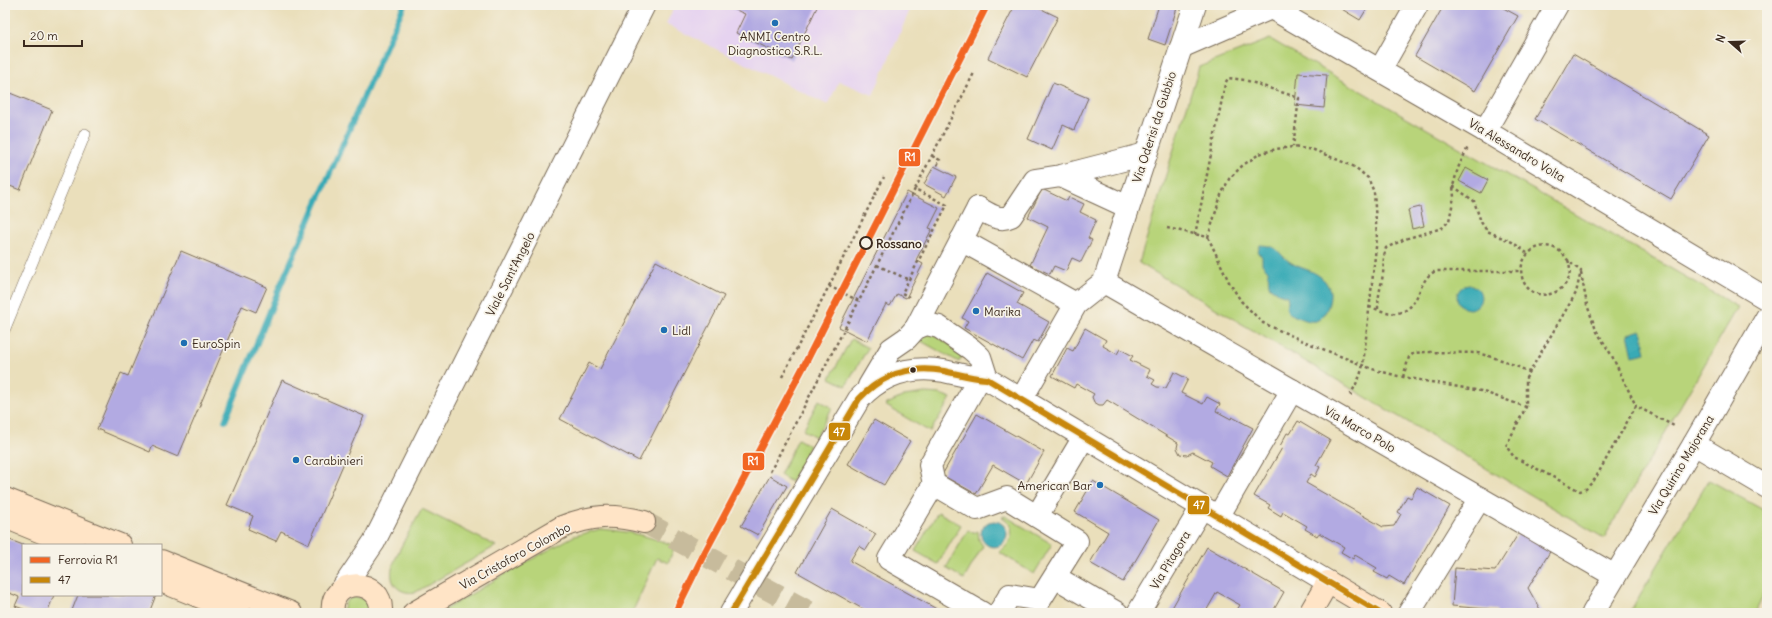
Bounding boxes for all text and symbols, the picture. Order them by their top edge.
marker: ANMI Centro Diagnostico S.R.L. [770,18,780,28]
scale bar [24,22,82,48]
north arrow [1710,22,1750,62]
text: 20 m [30,28,58,43]
place label: ANMI Centro Diagnostico S.R.L. [728,29,822,58]
text: N [1713,33,1728,45]
street label: Via Oderisi da Gubbio [1129,69,1179,185]
street label: Via Alessandro Volta [1466,115,1568,185]
line badge: R1 [898,148,921,167]
text: R1 [904,150,916,164]
street label: Viale Sant'Angelo [482,229,538,319]
marker: Rossano [859,236,873,250]
place label: Rossano [876,236,922,251]
place label: Marika [984,304,1021,319]
marker: Marika [971,306,981,316]
place label: Lidl [672,323,691,338]
marker: Lidl [659,325,669,335]
place label: EuroSpin [192,336,240,351]
marker: EuroSpin [179,338,189,348]
unlabelled marker [908,365,918,375]
street label: Via Marco Polo [1322,403,1399,456]
street label: Via Quirino Majorana [1645,412,1717,518]
line badge: 47 [828,422,851,441]
text: 47 [833,425,845,439]
line badge: R1 [742,452,765,471]
place label: Carabinieri [304,453,363,468]
text: R1 [747,454,759,468]
marker: Carabinieri [291,455,301,465]
place label: American Bar [1017,478,1092,493]
marker: American Bar [1095,480,1105,490]
line badge: 47 [1187,495,1210,515]
text: 47 [1193,498,1205,512]
street label: Via Cristoforo Colombo [457,519,573,593]
street label: Via Pitagora [1147,528,1193,592]
legend [22,544,162,596]
text: Ferrovia R1 [58,552,118,567]
text: 47 [58,572,71,587]

